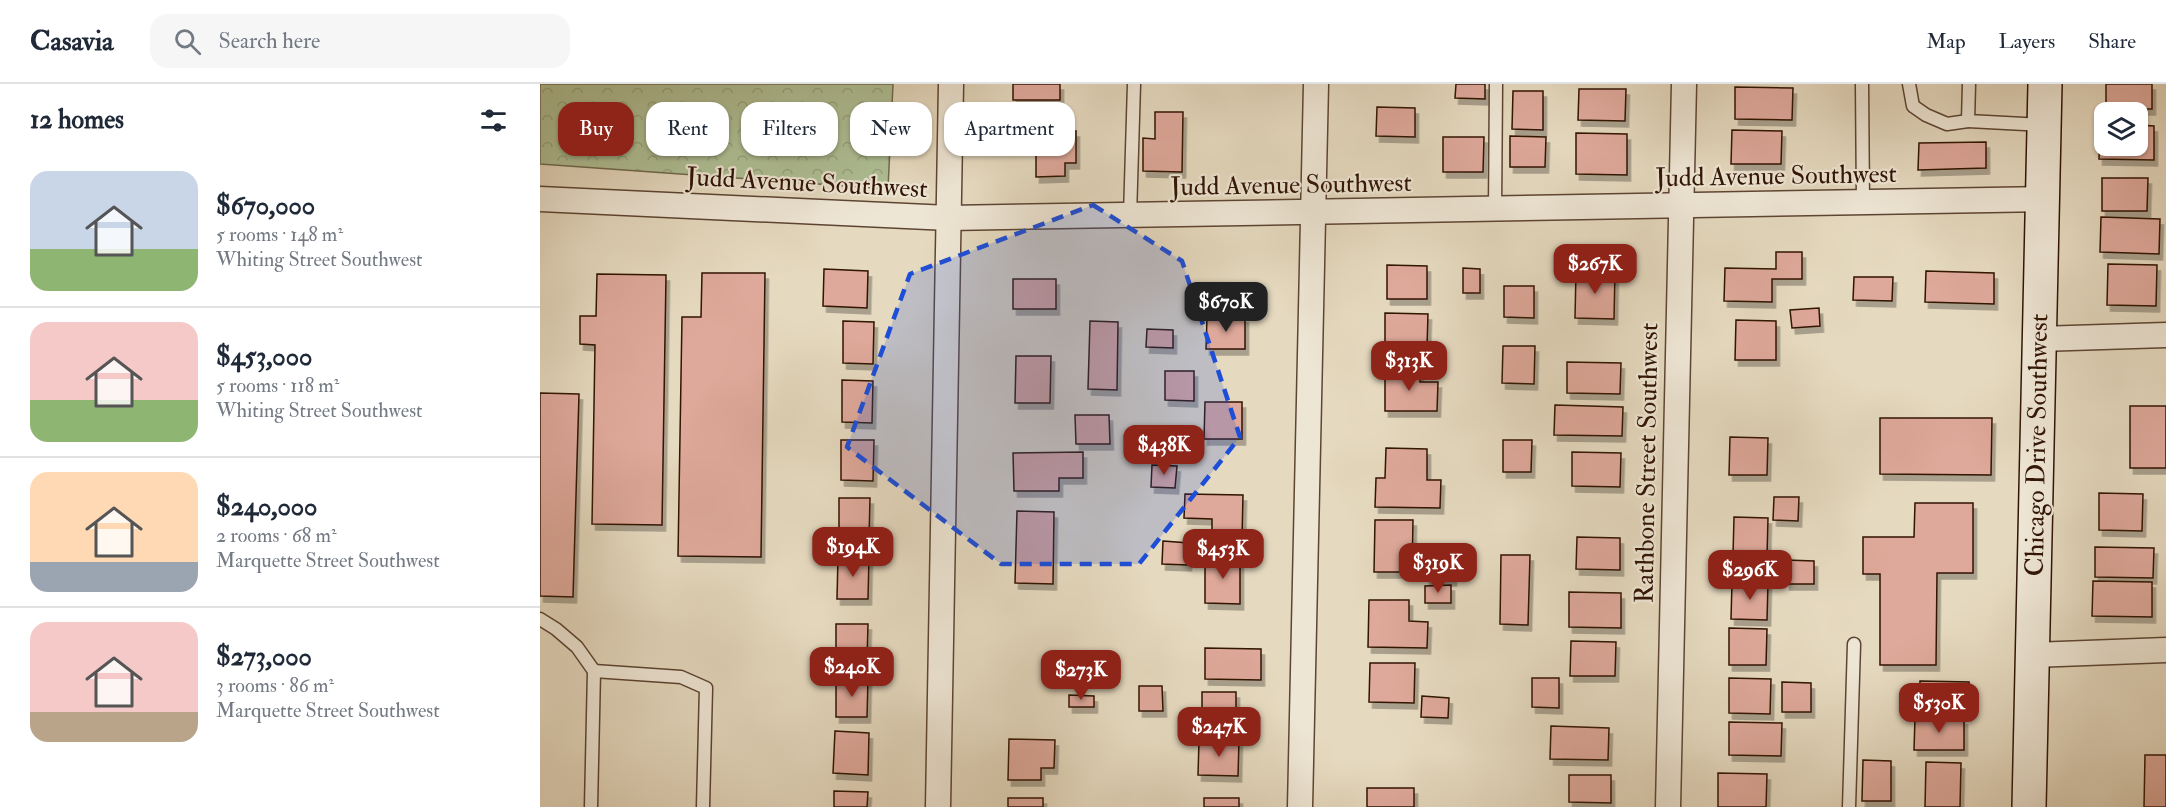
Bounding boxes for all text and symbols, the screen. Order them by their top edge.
search box [150,14,570,68]
text: Casavia [30,24,114,59]
icon: search [171,25,204,58]
text: Search here [219,27,320,55]
text: Map [1926,28,1966,55]
text: Layers [1999,28,2055,55]
text: Share [2088,28,2136,55]
chip: Buy [558,102,634,156]
chip: Rent [646,102,729,156]
chip: Filters [741,102,838,156]
chip: New [850,102,932,156]
chip: Apartment [944,102,1075,156]
map controls [2094,102,2148,156]
button: layers [2094,102,2148,156]
text: 12 homes [30,104,124,136]
icon: filters [477,104,510,137]
street label: Judd Avenue Southwest [1654,158,1897,194]
street label: Judd Avenue Southwest [685,161,928,205]
street label: Judd Avenue Southwest [1169,167,1412,203]
text: $670,000 [216,190,315,222]
icon: home [78,195,150,267]
text: 5 rooms · 148 m² [216,222,343,247]
pin: $267K [1553,244,1637,295]
text: Whiting Street Southwest [216,247,423,272]
text: $267K [1568,251,1622,276]
pin: $670K [1184,282,1268,333]
text: $670K [1199,289,1253,314]
street label: Chicago Drive Southwest [2019,313,2055,577]
street label: Rathbone Street Southwest [1629,322,1665,604]
text: $453,000 [216,341,312,373]
pin: $313K [1367,341,1451,392]
icon: home [78,346,150,418]
text: $313K [1385,348,1433,373]
text: 5 rooms · 118 m² [216,373,339,398]
text: Whiting Street Southwest [216,398,423,423]
pin: $438K [1122,425,1206,476]
text: $438K [1137,432,1191,457]
text: $240,000 [216,491,317,523]
icon: home [78,496,150,568]
text: 2 rooms · 68 m² [216,523,337,548]
pin: $194K [811,527,895,578]
pin: $453K [1181,529,1265,580]
text: $194K [826,534,880,559]
text: $453K [1197,536,1249,561]
pin: $319K [1396,543,1480,594]
text: Marquette Street Southwest [216,548,440,573]
text: $319K [1413,550,1463,575]
pin: $296K [1708,550,1792,601]
text: $296K [1722,557,1778,582]
text: $273,000 [216,641,312,673]
icon: home [78,646,150,718]
pin: $240K [810,647,894,698]
pin: $273K [1039,650,1123,701]
text: $240K [824,654,880,679]
text: $273K [1055,657,1107,682]
text: 3 rooms · 86 m² [216,673,334,698]
pin: $530K [1897,683,1981,734]
text: $530K [1913,690,1965,715]
text: Marquette Street Southwest [216,698,440,723]
pin: $247K [1177,707,1261,758]
text: $247K [1192,714,1246,739]

